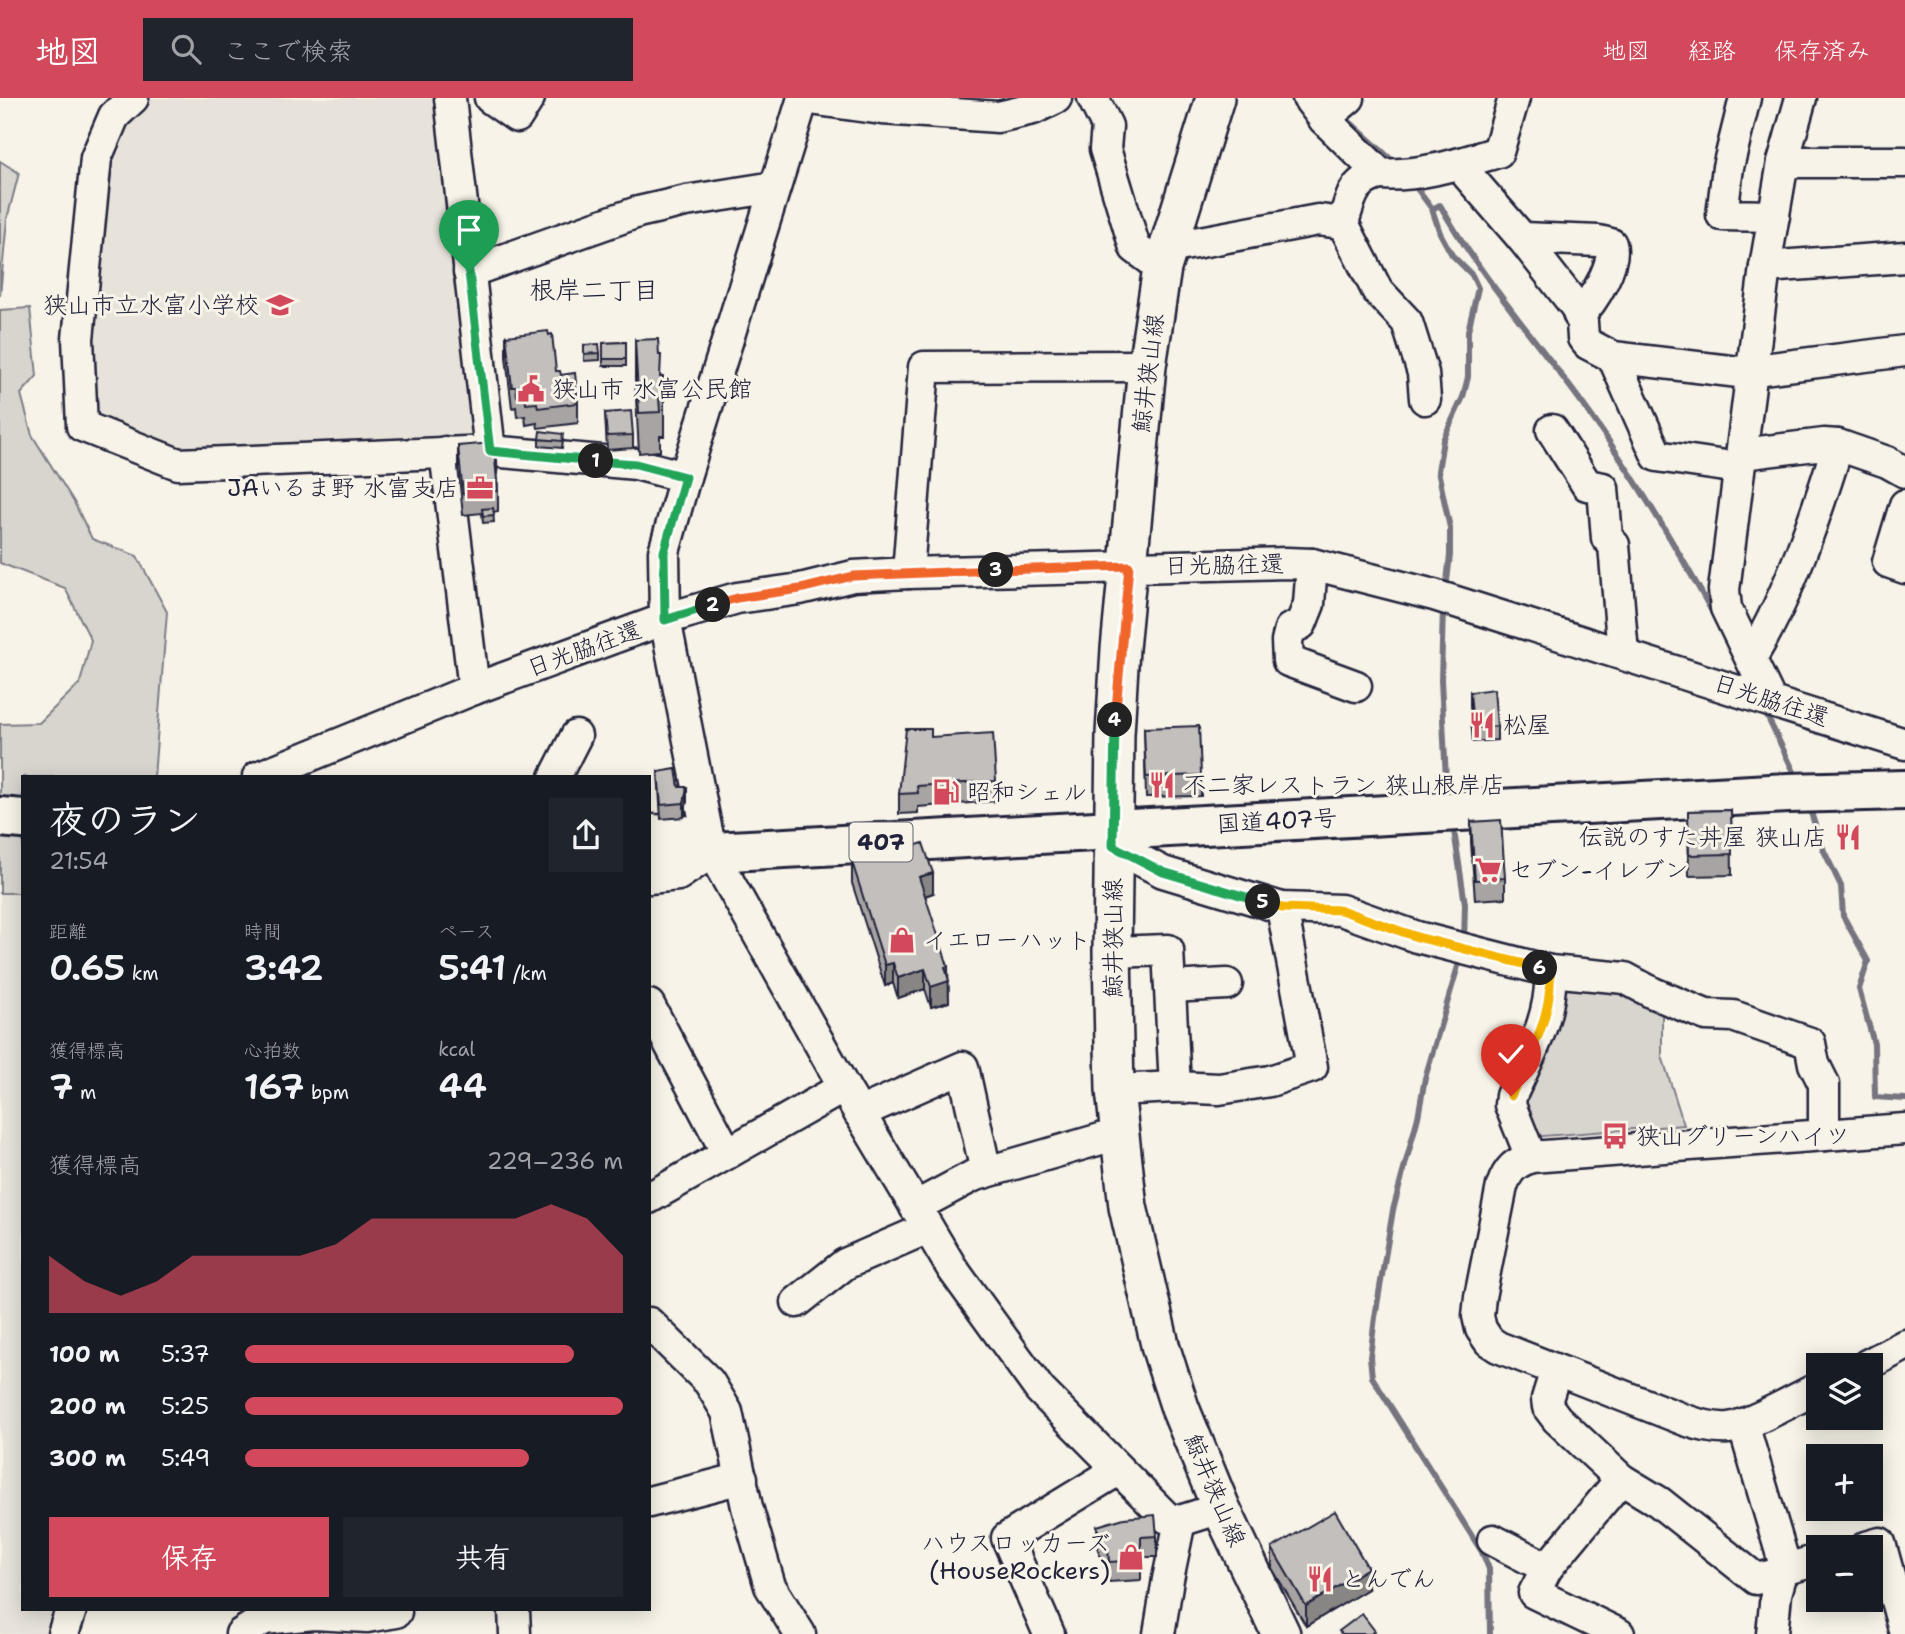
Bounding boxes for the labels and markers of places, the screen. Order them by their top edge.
pin [439,200,499,272]
place label: 狭山市立水富小学校 [43,289,259,321]
school or university icon: 狭山市立水富小学校 [265,290,295,320]
place label: 狭山市 水富公民館 [552,373,752,405]
public building icon: 狭山市 水富公民館 [516,374,546,404]
pin: 1 [578,444,614,478]
place label: JAいるま野 水富支店 [227,472,459,504]
office icon: JAいるま野 水富支店 [465,473,495,503]
pin: 3 [978,552,1014,588]
pin: 2 [696,588,730,622]
pin: 4 [1098,702,1132,738]
place label: 松屋 [1503,709,1551,741]
restaurant icon: 松屋 [1467,710,1497,740]
place label: 不二家レストラン 狭山根岸店 [1183,769,1505,801]
restaurant icon: 不二家レストラン 狭山根岸店 [1147,770,1177,800]
place label: 昭和シェル [967,776,1087,808]
fuel station icon: 昭和シェル [931,777,961,807]
place label: 伝説のすた丼屋 狭山店 [1579,821,1827,853]
restaurant icon: 伝説のすた丼屋 狭山店 [1833,822,1863,852]
place label: セブン-イレブン [1509,854,1689,886]
supermarket icon: セブン-イレブン [1473,855,1503,885]
pin: 5 [1246,884,1280,920]
place label: イエローハット [923,924,1091,956]
shop icon: イエローハット [887,925,917,955]
pin: 6 [1522,950,1558,986]
pin [1481,1024,1541,1096]
place label: 狭山グリーンハイツ [1636,1120,1850,1152]
bus stop icon: 狭山グリーンハイツ [1600,1121,1630,1151]
place label: ハウスロッカーズ (HouseRockers) [921,1527,1110,1587]
shop icon: ハウスロッカーズ (HouseRockers) [1116,1542,1146,1572]
place label: とんでん [1341,1563,1436,1595]
restaurant icon: とんでん [1305,1564,1335,1594]

